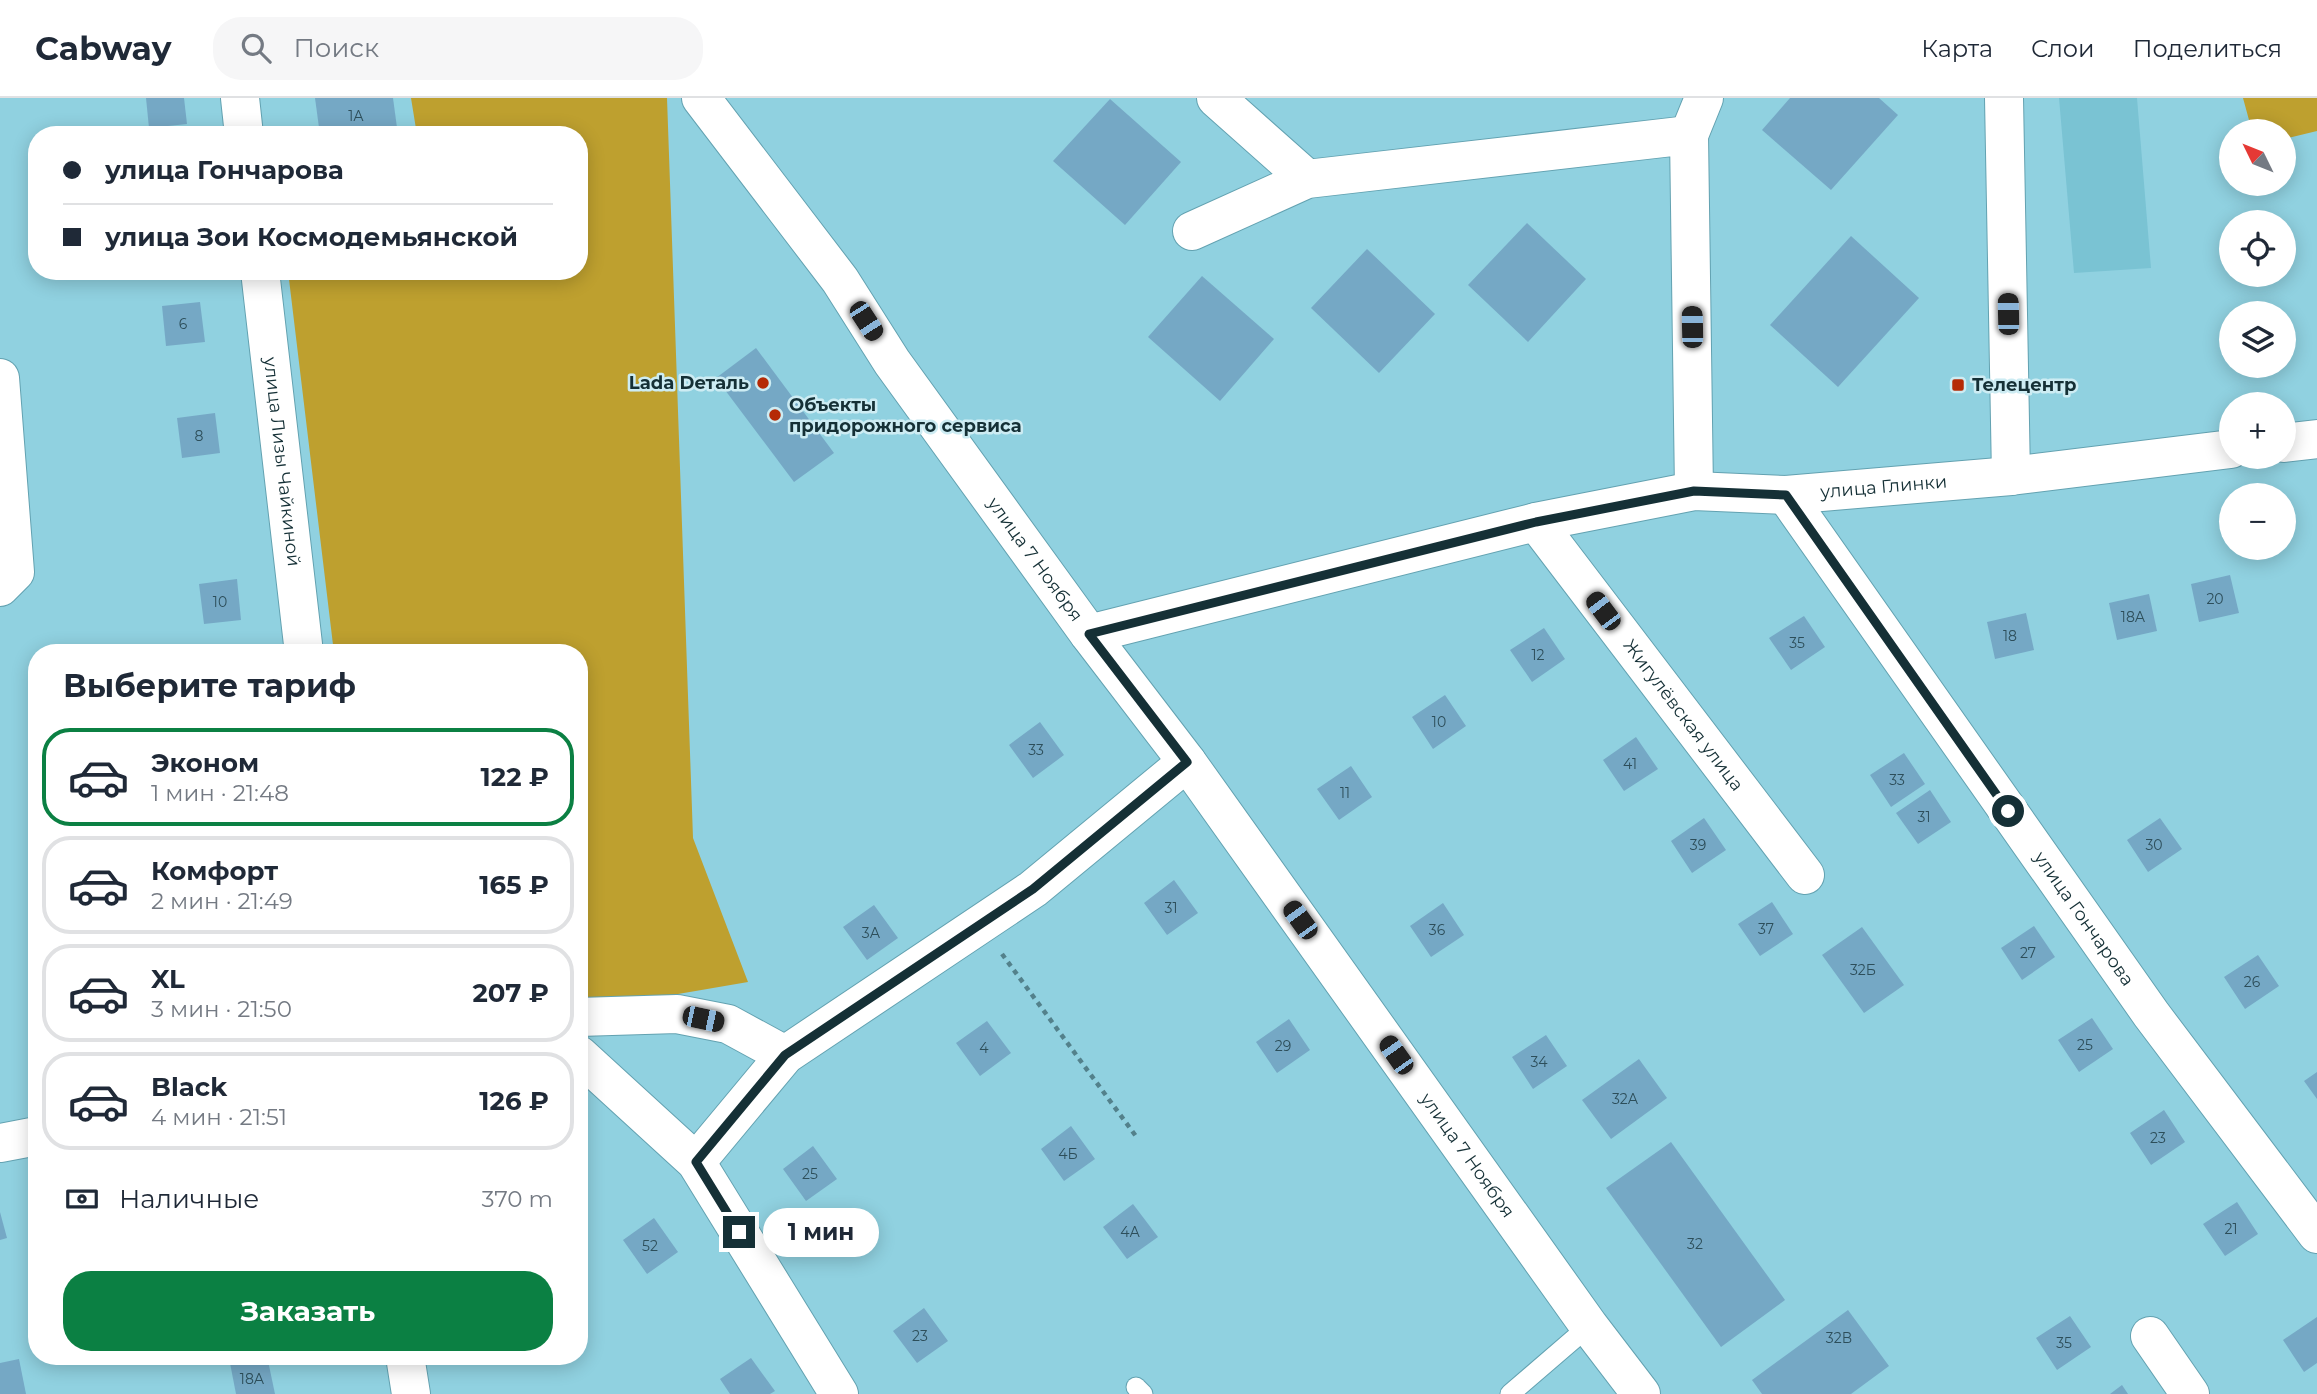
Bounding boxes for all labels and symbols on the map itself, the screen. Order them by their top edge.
house number: 1А [348,107,364,125]
north arrow [2219,119,2296,196]
car [1998,293,2019,335]
car [846,298,887,344]
car [1682,306,1703,348]
house number: 6 [179,315,188,333]
street label: улица Лизы Чайкиной [259,355,305,568]
place label: Lada Dеталь [629,372,749,394]
place label: Телецентр [1972,374,2076,396]
marker: Lada Dеталь [755,375,771,391]
marker: Телецентр [1950,377,1966,393]
place label: Объекты придорожного сервиса [789,394,1022,437]
marker: Объекты придорожного сервиса [767,407,783,423]
house number: 8 [195,427,204,445]
street label: улица Глинки [1818,470,1948,503]
street label: улица 7 Ноября [982,492,1087,626]
car [1582,588,1625,634]
house number: 20 [2206,590,2224,608]
house number: 10 [213,593,227,611]
house number: 18А [2121,608,2146,626]
house number: 18 [2003,627,2017,645]
house number: 35 [1789,634,1805,652]
street label: Жигулёвская улица [1619,635,1748,795]
house number: 12 [1531,646,1545,664]
house number: 10 [1432,713,1446,731]
house number: 33 [1028,741,1044,759]
house number: 41 [1623,755,1637,773]
house number: 33 [1889,771,1905,789]
house number: 11 [1340,784,1350,802]
route start [1992,795,2024,827]
house number: 31 [1918,808,1930,826]
house number: 39 [1690,836,1706,854]
house number: 30 [2145,836,2163,854]
street label: улица Гончарова [2029,846,2139,990]
car [1280,897,1321,943]
house number: 31 [1165,899,1177,917]
house number: 37 [1758,920,1774,938]
house number: 36 [1429,921,1446,939]
house number: 3А [862,924,881,942]
house number: 27 [2020,944,2036,962]
house number: 32Б [1850,961,1876,979]
house number: 26 [2244,973,2261,991]
car [681,1004,726,1034]
car [1376,1032,1417,1078]
house number: 25 [2077,1036,2093,1054]
house number: 29 [1275,1037,1291,1055]
house number: 4 [979,1039,989,1057]
house number: 34 [1530,1053,1548,1071]
street label: улица 7 Ноября [1415,1088,1519,1222]
house number: 32А [1612,1090,1639,1108]
house number: 23 [2150,1129,2166,1147]
house number: 4Б [1058,1145,1078,1163]
house number: 25 [802,1165,818,1183]
callout: 1 мин [764,1208,879,1256]
route end [723,1216,755,1248]
house number: 21 [2224,1220,2238,1238]
house number: 4А [1120,1223,1140,1241]
house number: 32 [1687,1235,1703,1253]
house number: 52 [642,1237,658,1255]
house number: 23 [912,1327,928,1345]
house number: 32В [1826,1329,1852,1347]
house number: 35 [2056,1334,2072,1352]
house number: 18А [240,1370,265,1388]

